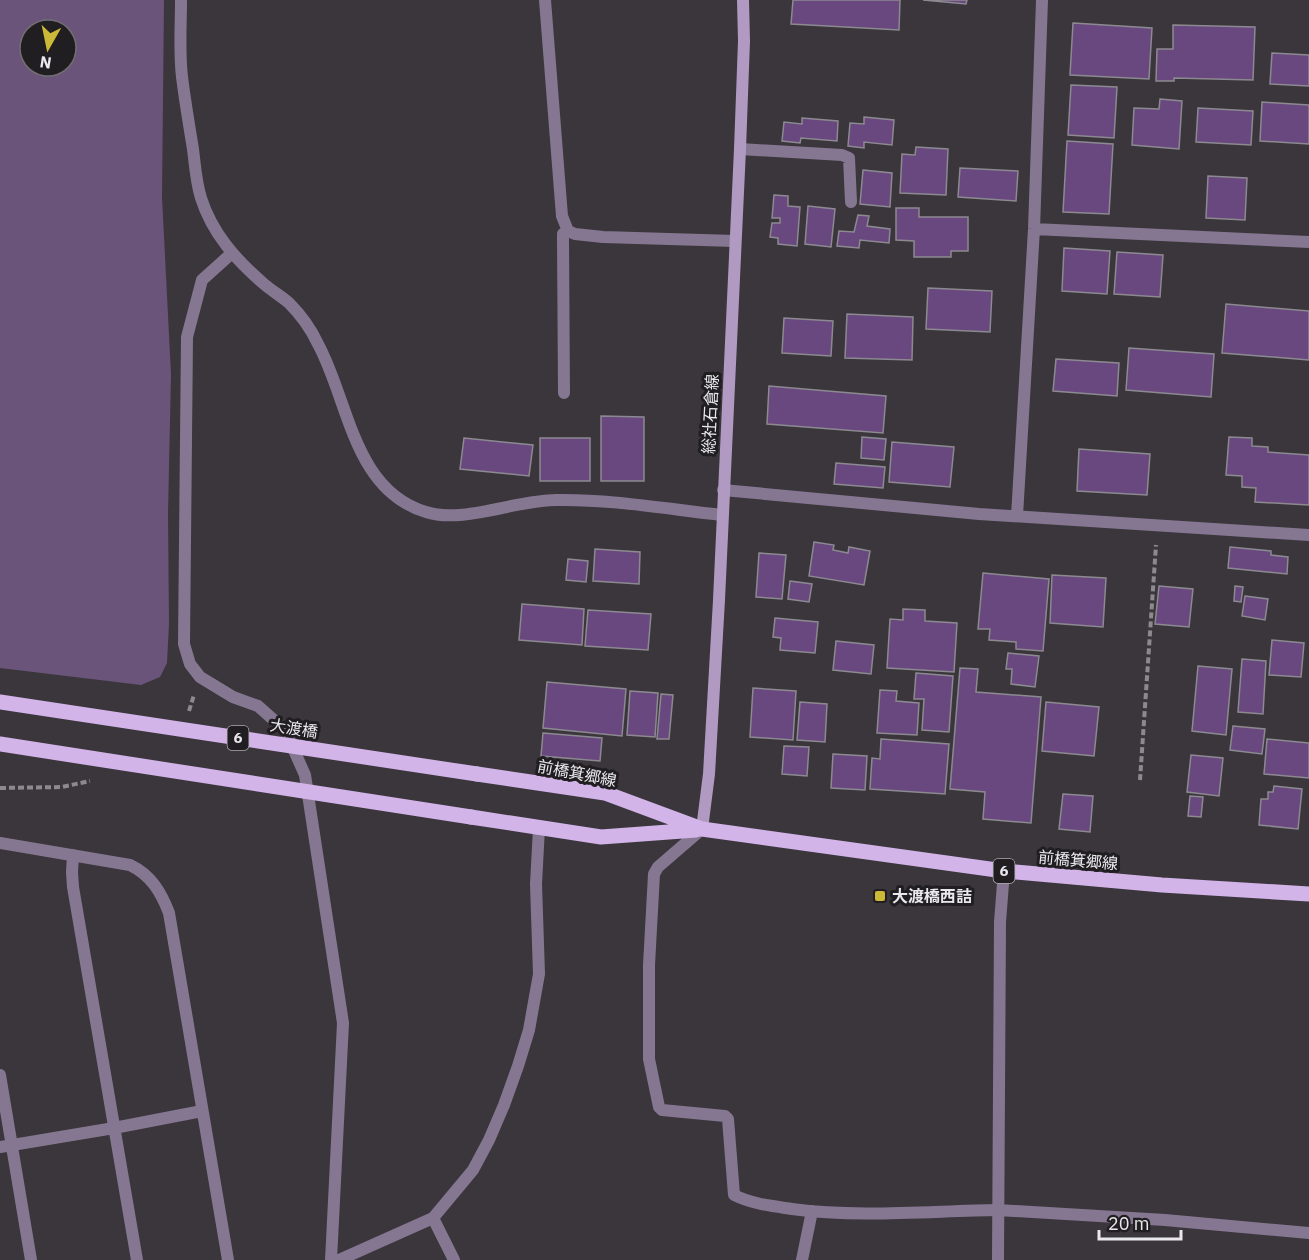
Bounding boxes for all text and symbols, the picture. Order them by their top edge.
north arrow [18,18,78,78]
text: N [38,52,53,74]
street label: 総社石倉線 [698,374,722,454]
street label: 大渡橋 [269,714,319,742]
road number: 6 [228,726,248,750]
street label: 前橋箕郷線 [536,756,618,790]
street label: 前橋箕郷線 [1037,847,1119,873]
road number: 6 [994,859,1014,883]
place label: 大渡橋西詰 [892,886,972,906]
marker: 大渡橋西詰 [873,889,887,903]
scale bar [1099,1203,1182,1241]
text: 20 m [1108,1212,1150,1235]

